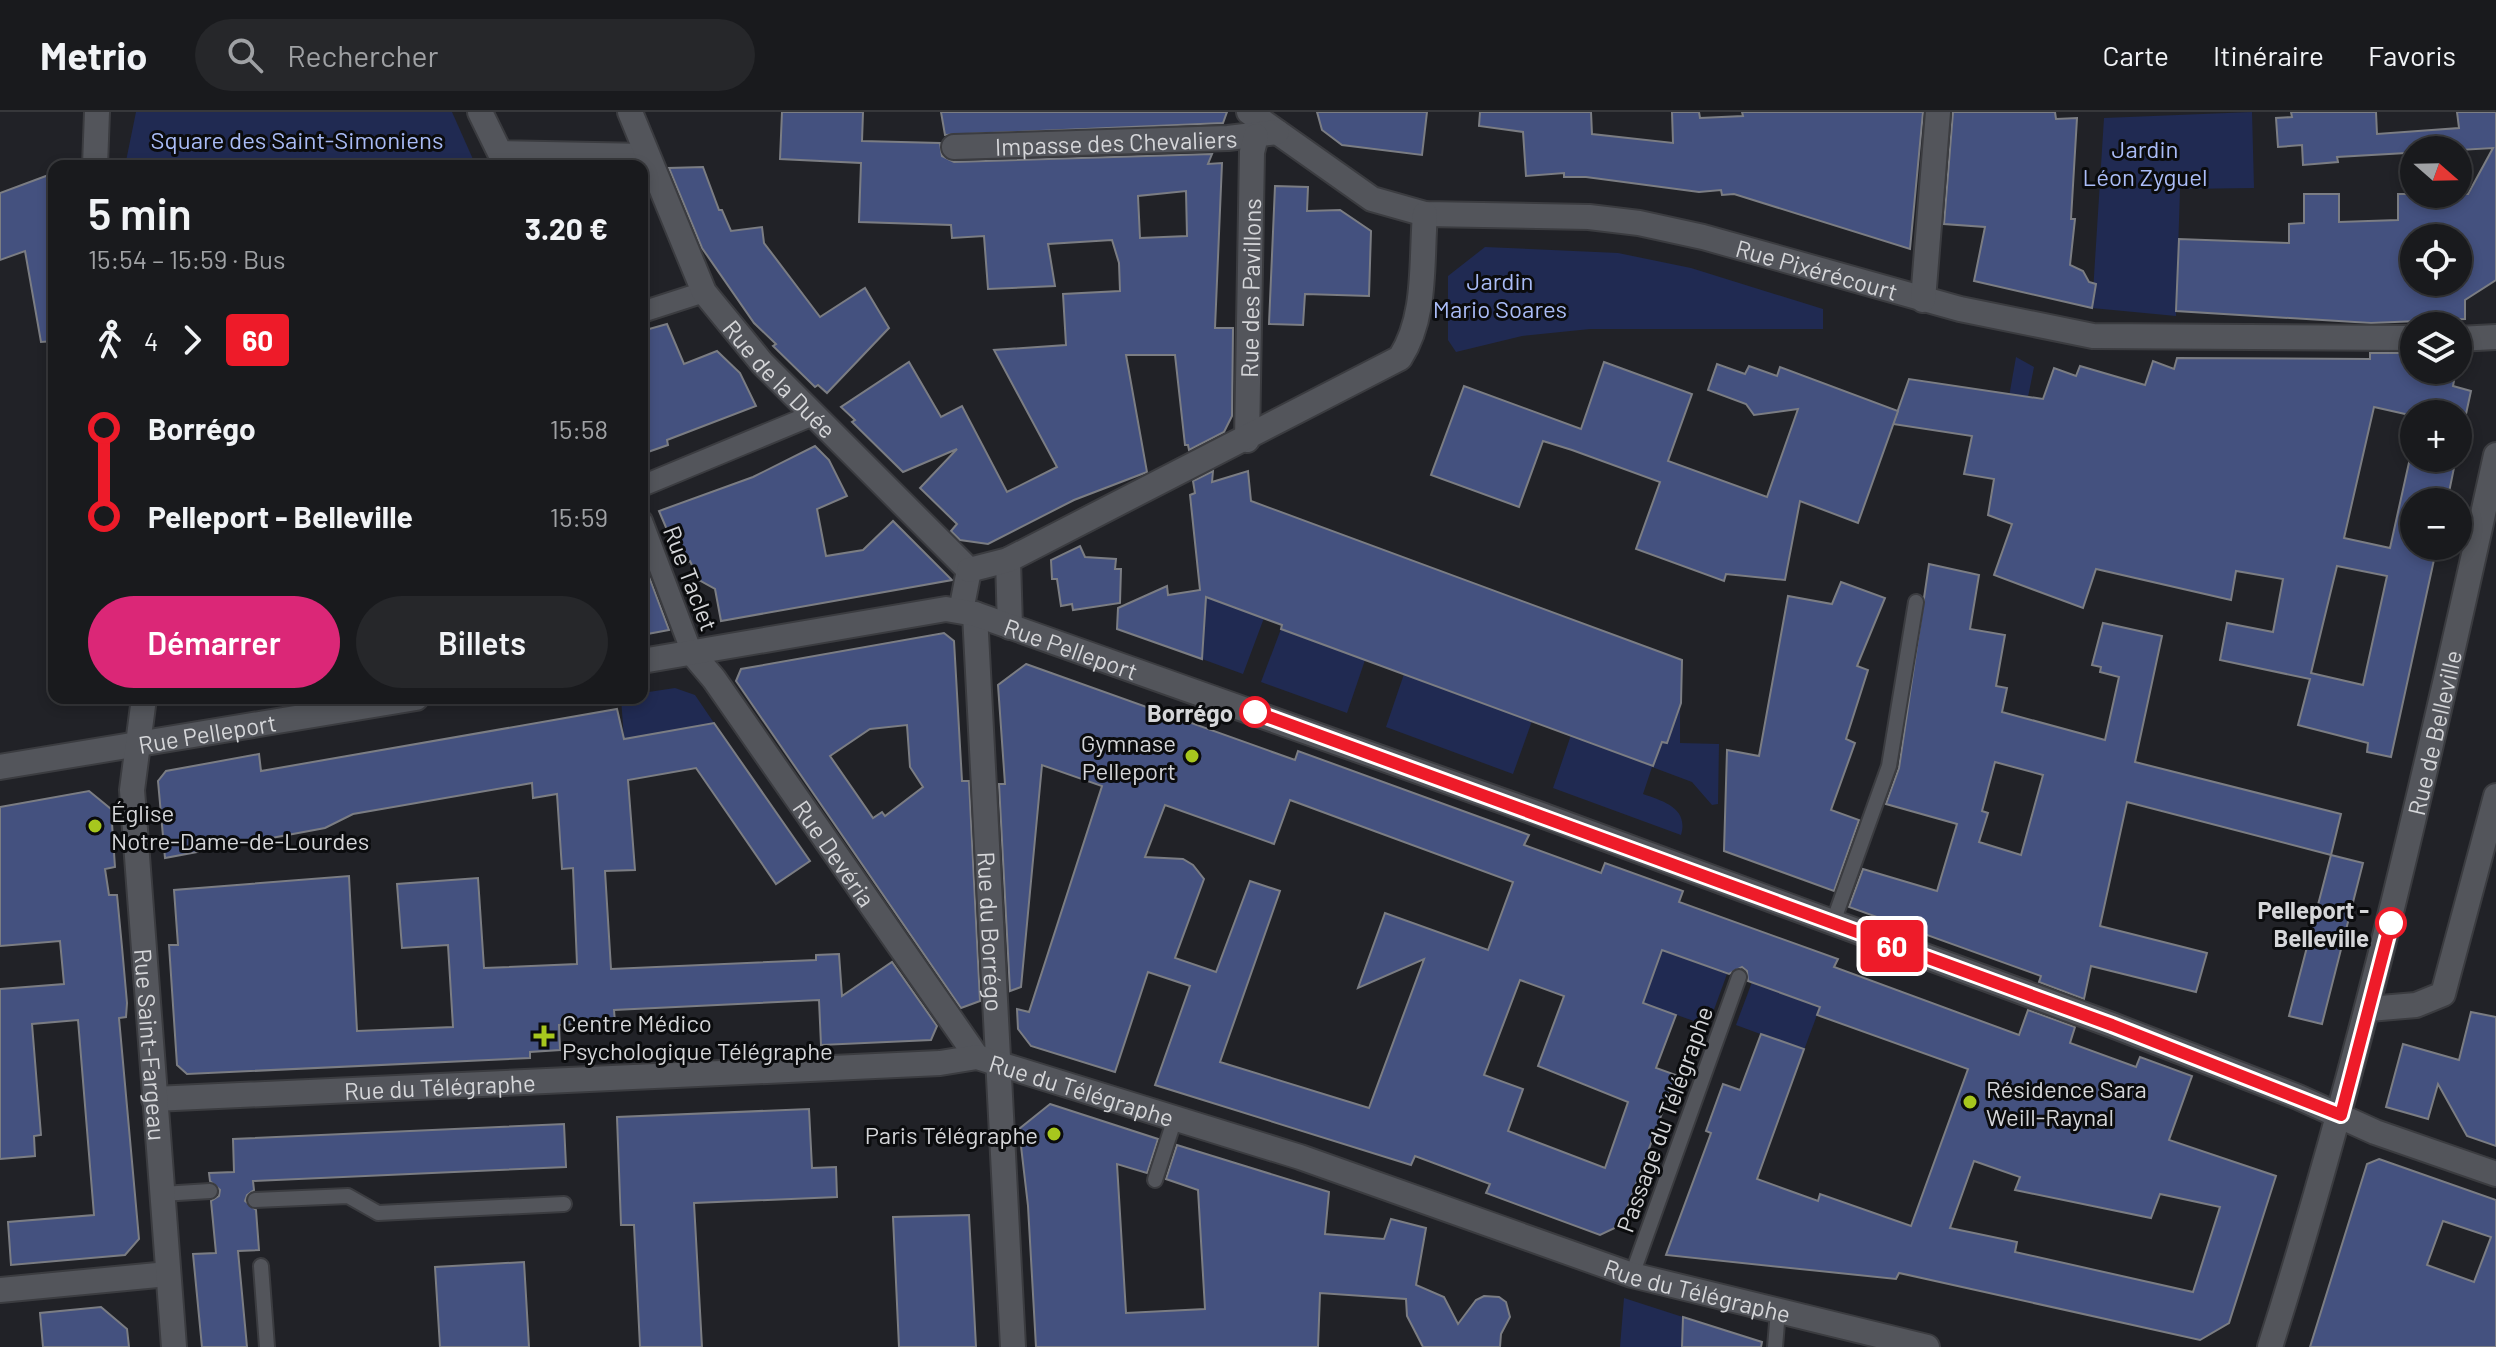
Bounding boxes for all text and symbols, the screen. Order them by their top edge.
search box [195,19,755,91]
text: Metrio [40,32,147,78]
icon: search [223,33,267,77]
text: Rechercher [287,37,438,73]
text: Carte [2103,38,2169,72]
text: Itinéraire [2213,38,2324,72]
text: Favoris [2368,38,2456,72]
street label: Impasse des Chevaliers [995,123,1239,160]
park label: Square des Saint-Simoniens [151,125,443,154]
park label: Jardin Léon Zyguel [2083,134,2207,191]
north arrow [2400,136,2472,208]
map controls [2400,136,2472,560]
text: 5 min [88,186,192,239]
street label: Rue des Pavillons [1234,198,1266,378]
text: 3.20 € [525,210,608,246]
button: locate [2400,224,2472,296]
street label: Rue Pixérécourt [1733,232,1901,305]
text: 15:54 – 15:59 · Bus [88,243,286,274]
park label: Jardin Mario Soares [1433,266,1567,323]
button: layers [2400,312,2472,384]
street label: Rue de la Duée [718,314,843,444]
icon: walk [88,318,132,362]
icon: forward [170,318,214,362]
text: 60 [242,323,273,357]
text: 4 [144,325,158,356]
button: + [2400,400,2472,472]
text: Borrégo [148,410,256,446]
text: 15:58 [550,413,608,444]
button: − [2400,488,2472,560]
text: Pelleport - Belleville [148,498,413,534]
text: 15:59 [550,501,608,532]
street label: Rue Taclet [658,521,724,635]
button: Démarrer [88,596,340,688]
button: Billets [356,596,608,688]
street label: Rue Pelleport [1001,611,1142,685]
street label: Rue de Belleville [2400,647,2467,818]
marker: Borrégo [1240,697,1270,727]
place label: Borrégo [1147,698,1233,727]
street label: Rue Pelleport [136,707,278,758]
place label: Gymnase Pelleport [1081,728,1176,785]
marker: Gymnase Pelleport [1183,747,1201,765]
street label: Rue Devéria [788,794,882,912]
place label: Église Notre-Dame-de-Lourdes [111,798,369,855]
marker: Église Notre-Dame-de-Lourdes [86,817,104,835]
street label: Rue du Borrégo [973,851,1010,1012]
place label: Pelleport - Belleville [2257,895,2369,952]
marker: Pelleport - Belleville [2376,908,2406,938]
line badge: 60 [1856,920,1928,972]
text: 60 [1877,929,1908,963]
street label: Rue Saint-Fargeau [129,947,173,1142]
street label: Passage du Télégraphe [1610,1002,1718,1236]
place label: Centre Médico Psychologique Télégraphe [562,1008,833,1065]
marker: Centre Médico Psychologique Télégraphe [533,1025,555,1047]
street label: Rue du Télégraphe [986,1047,1178,1132]
street label: Rue du Télégraphe [343,1067,536,1105]
place label: Résidence Sara Weill-Raynal [1986,1074,2147,1131]
marker: Résidence Sara Weill-Raynal [1961,1093,1979,1111]
place label: Paris Télégraphe [865,1120,1038,1149]
marker: Paris Télégraphe [1045,1125,1063,1143]
street label: Rue du Télégraphe [1600,1252,1794,1328]

